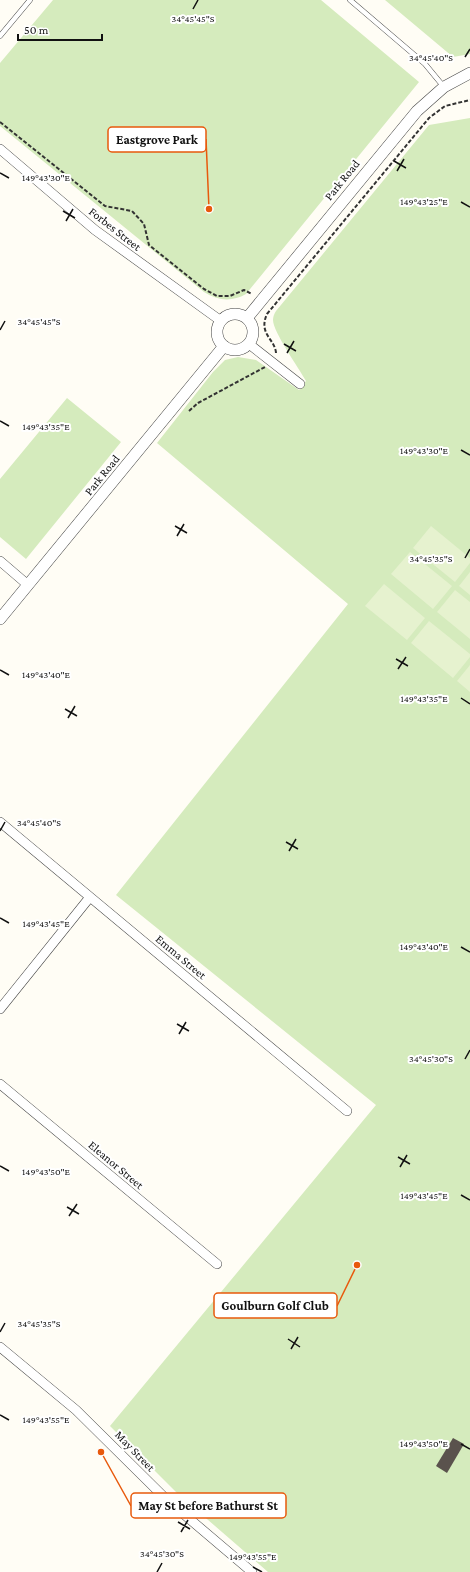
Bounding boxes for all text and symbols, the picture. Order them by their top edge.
text: 34°45'45"S [172,13,215,24]
scale bar [18,16,102,42]
text: 50 m [24,23,49,37]
text: 34°45'40"S [409,52,453,63]
callout: Eastgrove Park [108,127,206,152]
text: Eastgrove Park [116,132,199,147]
street label: Park Road [321,156,363,203]
text: 149°43'30"E [22,172,71,183]
text: 149°43'25"E [400,196,448,207]
street label: Forbes Street [86,204,145,254]
text: 34°45'45"S [18,316,61,327]
text: 149°43'35"E [22,421,70,432]
text: 149°43'30"E [400,445,449,456]
street label: Park Road [81,451,123,498]
text: 34°45'35"S [410,553,453,564]
text: 149°43'40"E [22,669,71,680]
text: 149°43'35"E [400,693,448,704]
text: 34°45'40"S [17,817,61,828]
text: 149°43'45"E [22,918,70,929]
street label: Emma Street [153,932,210,983]
text: 149°43'40"E [400,941,449,952]
text: 34°45'30"S [409,1053,453,1064]
street label: Eleanor Street [86,1138,147,1193]
text: 149°43'50"E [22,1166,71,1177]
text: 149°43'45"E [400,1190,448,1201]
callout: Goulburn Golf Club [214,1293,337,1318]
text: Goulburn Golf Club [221,1298,329,1313]
text: 34°45'35"S [18,1318,61,1329]
text: 149°43'55"E [23,1414,70,1425]
street label: May Street [112,1428,159,1475]
text: 149°43'50"E [400,1438,449,1449]
callout: May St before Bathurst St [131,1493,286,1518]
text: May St before Bathurst St [138,1498,278,1513]
text: 34°45'30"S [140,1548,184,1559]
text: 149°43'55"E [230,1551,277,1562]

